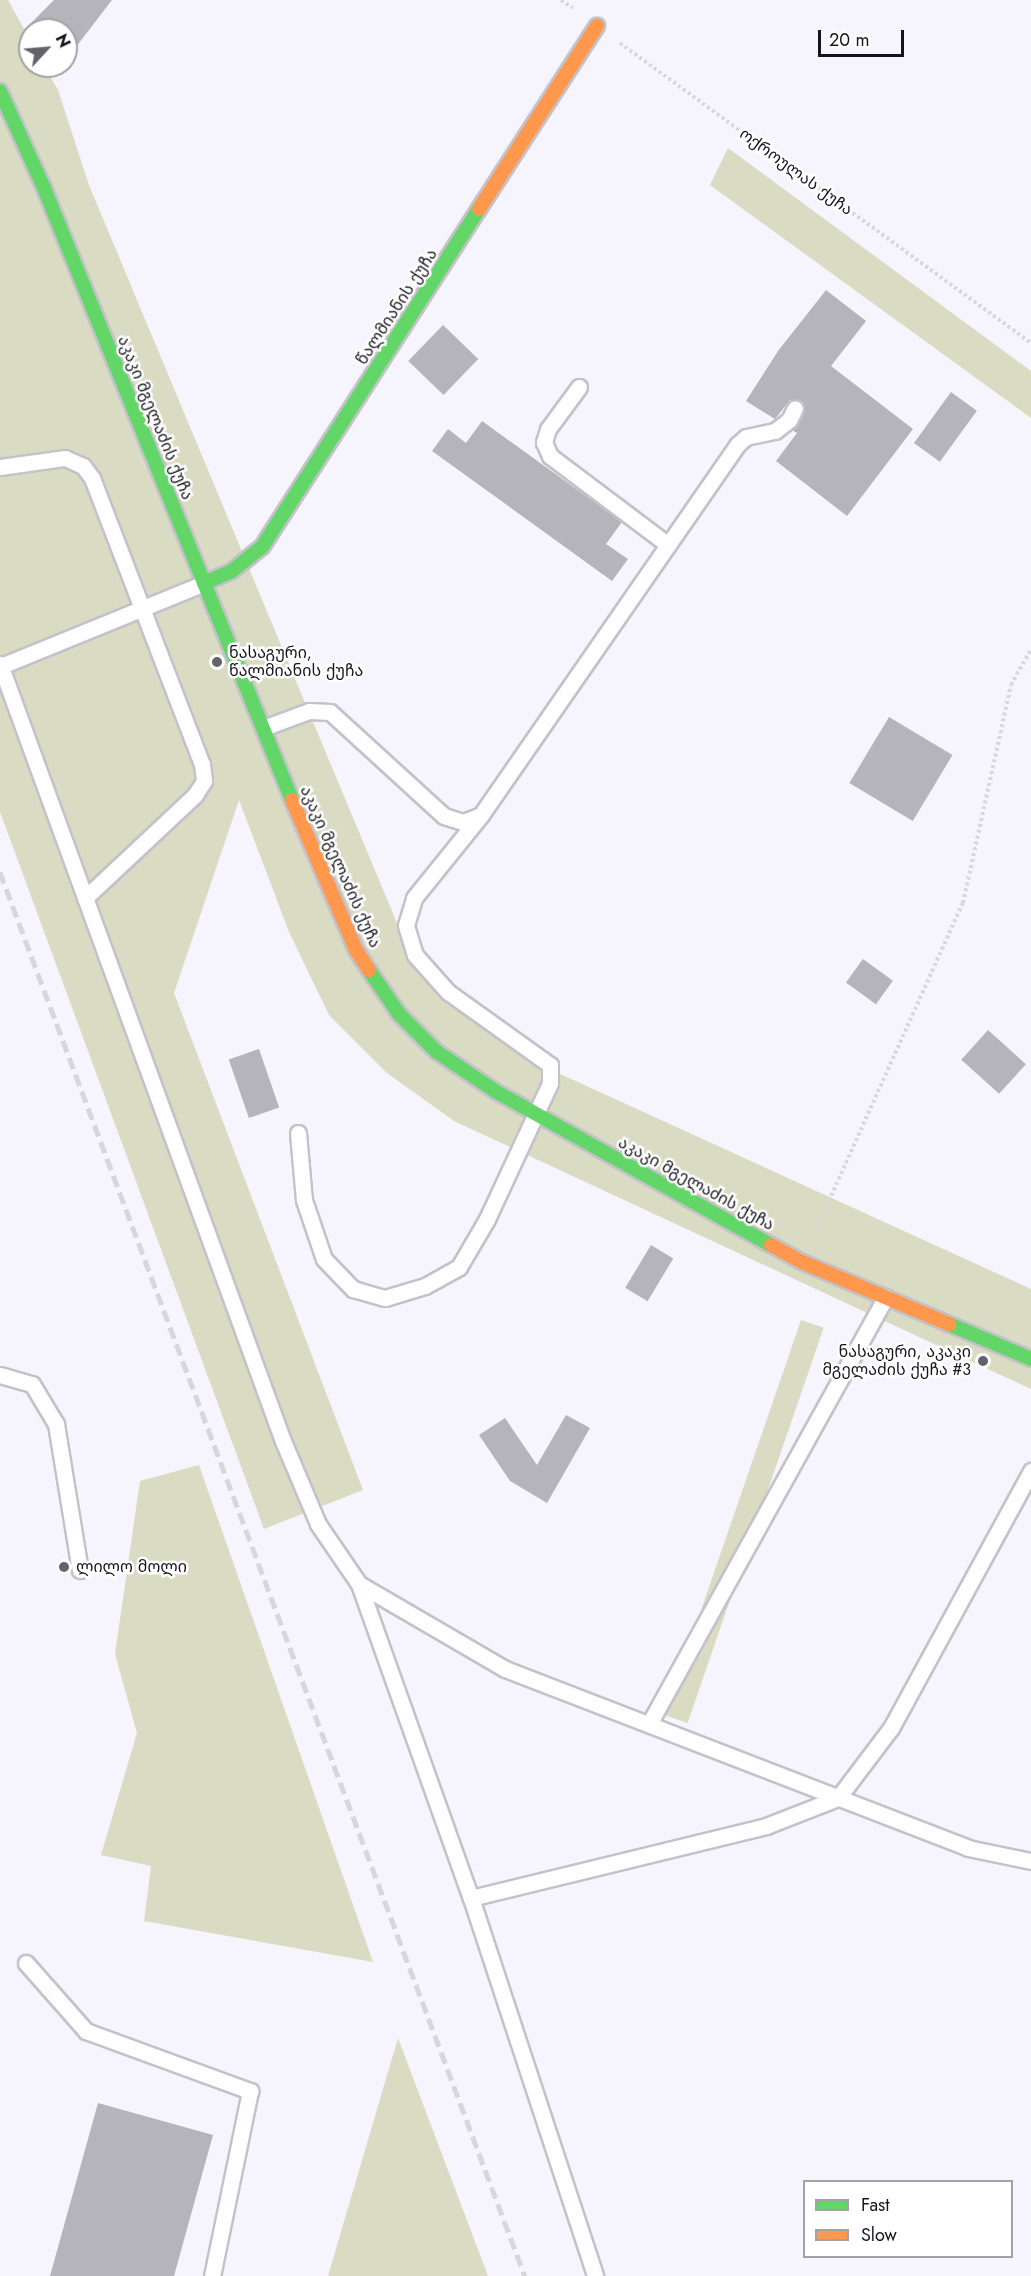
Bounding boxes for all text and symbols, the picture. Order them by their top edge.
north arrow [18,18,78,78]
scale bar [821,18,906,56]
text: 20 m [829,27,869,53]
text: N [50,30,76,52]
street label: ოქროულას ქუჩა [736,124,856,220]
street label: წალმიანის ქუჩა [352,245,442,369]
street label: აკაკი მგელაძის ქუჩა [113,333,197,503]
place label: ნასაგური, წალმიანის ქუჩა [229,643,363,681]
marker: ნასაგური, წალმიანის ქუჩა [210,655,224,669]
street label: აკაკი მგელაძის ქუჩა [296,783,384,951]
street label: აკაკი მგელაძის ქუჩა [615,1133,777,1235]
place label: ნასაგური, აკაკი მგელაძის ქუჩა #3 [822,1342,971,1380]
marker: ნასაგური, აკაკი მგელაძის ქუჩა #3 [976,1354,990,1368]
place label: ლილო მოლი [76,1557,187,1577]
marker: ლილო მოლი [57,1560,71,1574]
legend [803,2180,1013,2258]
text: Fast [861,2192,890,2218]
text: Slow [861,2222,897,2248]

